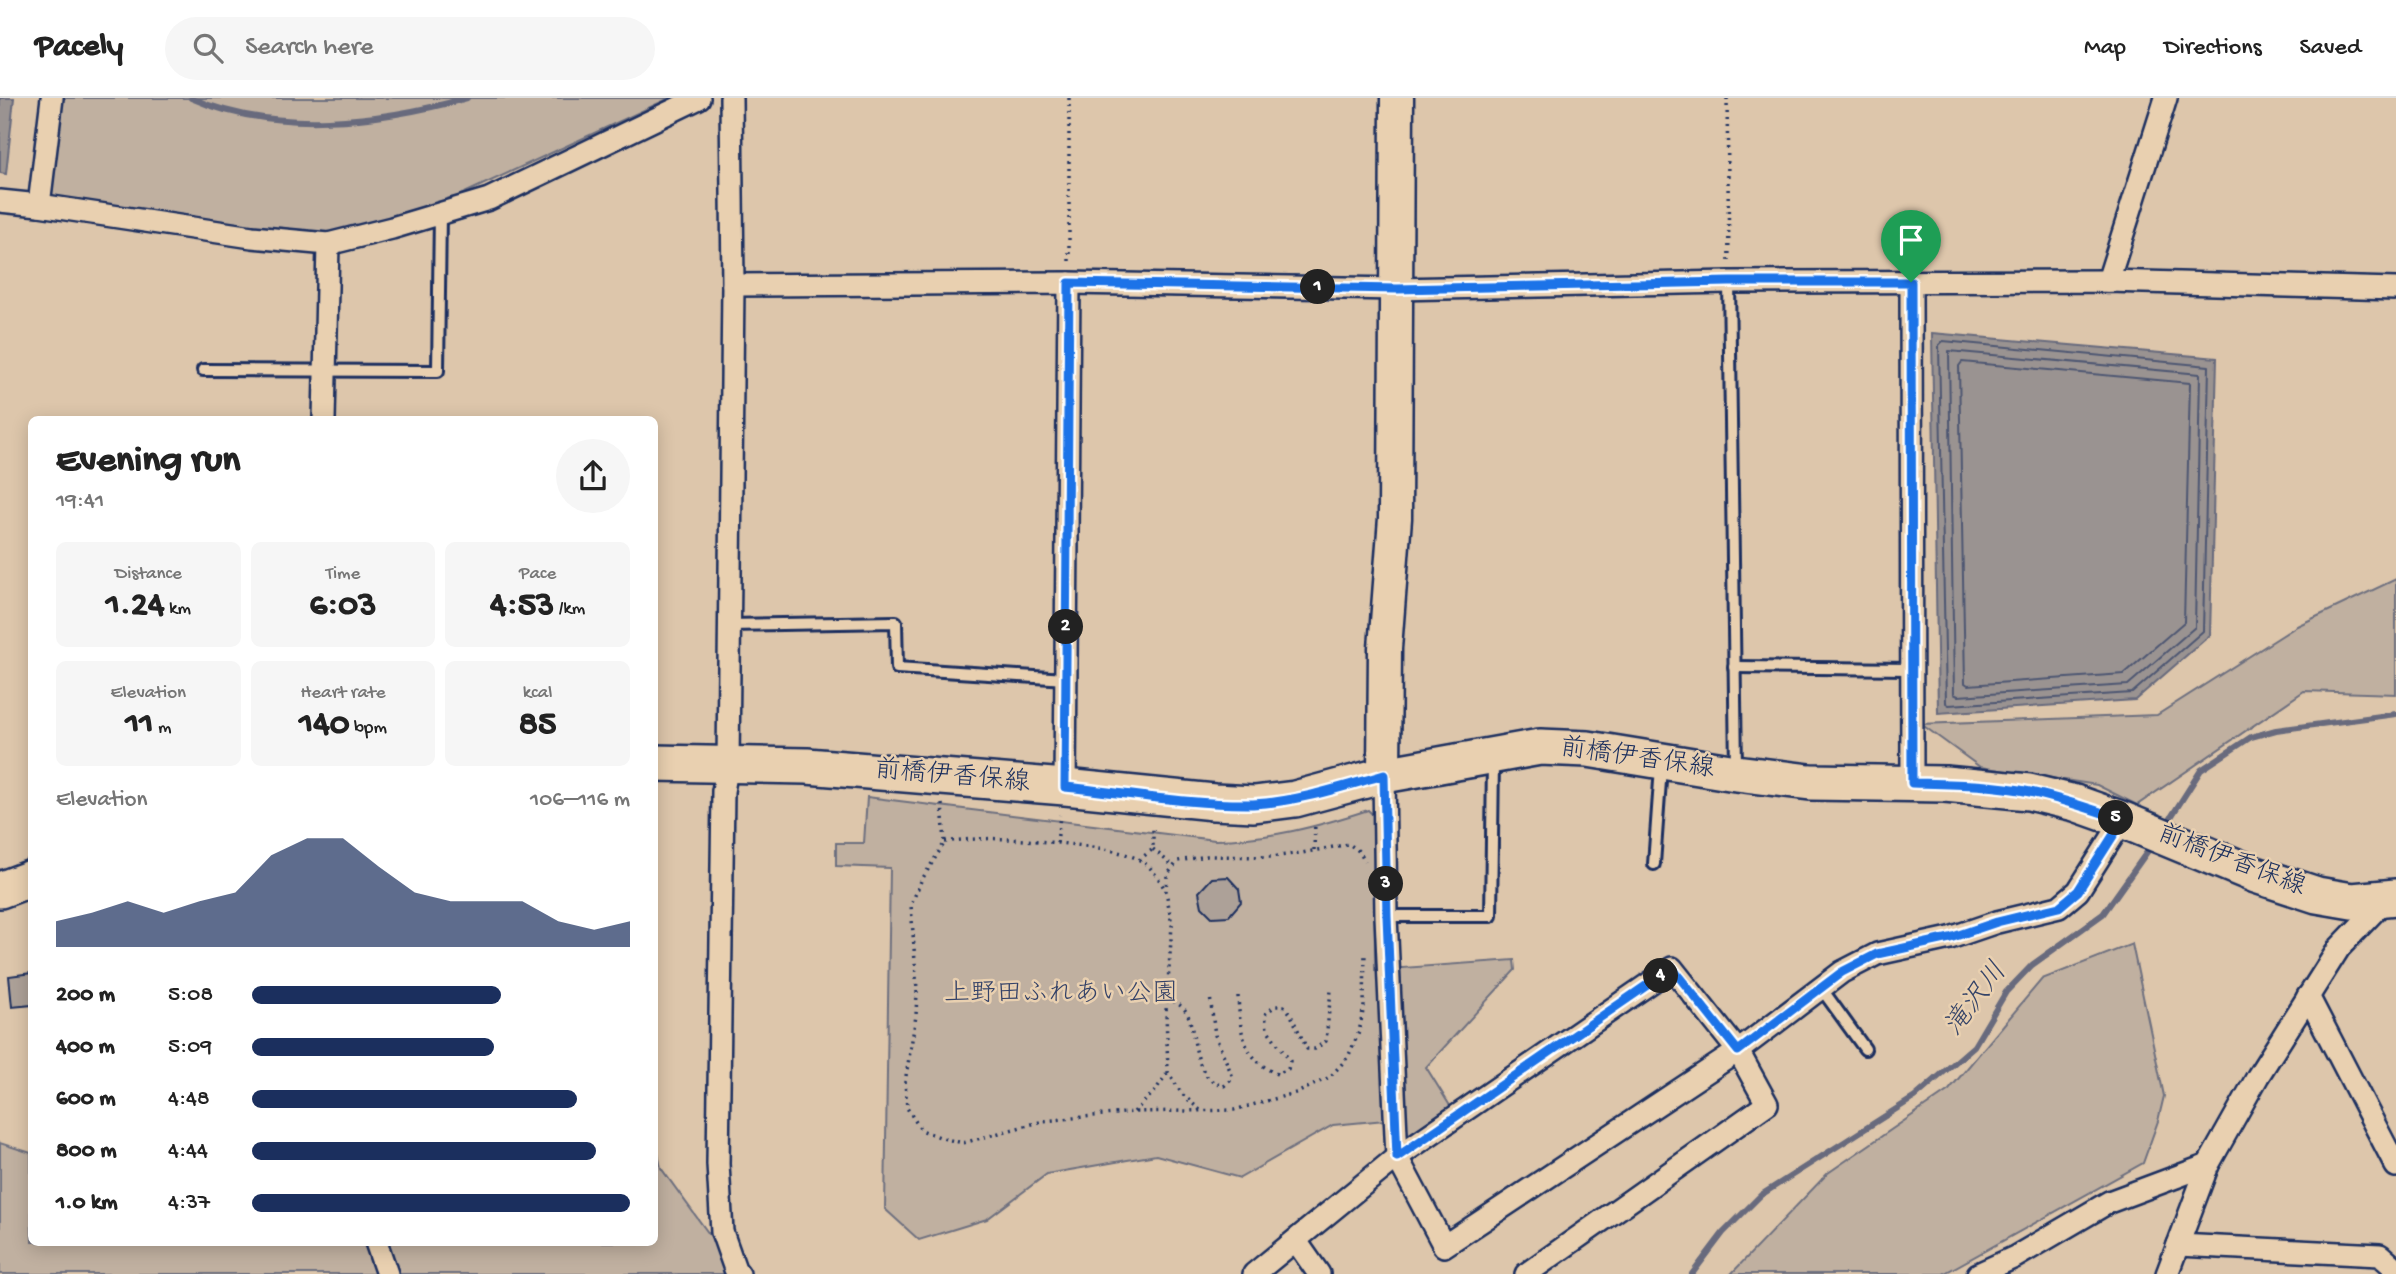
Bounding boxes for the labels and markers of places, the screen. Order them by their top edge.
pin [1881,210,1941,282]
pin: 1 [1300,270,1336,304]
pin: 2 [1048,610,1084,644]
pin: 5 [2098,800,2134,836]
pin: 3 [1368,866,1404,902]
pin: 4 [1644,958,1678,994]

